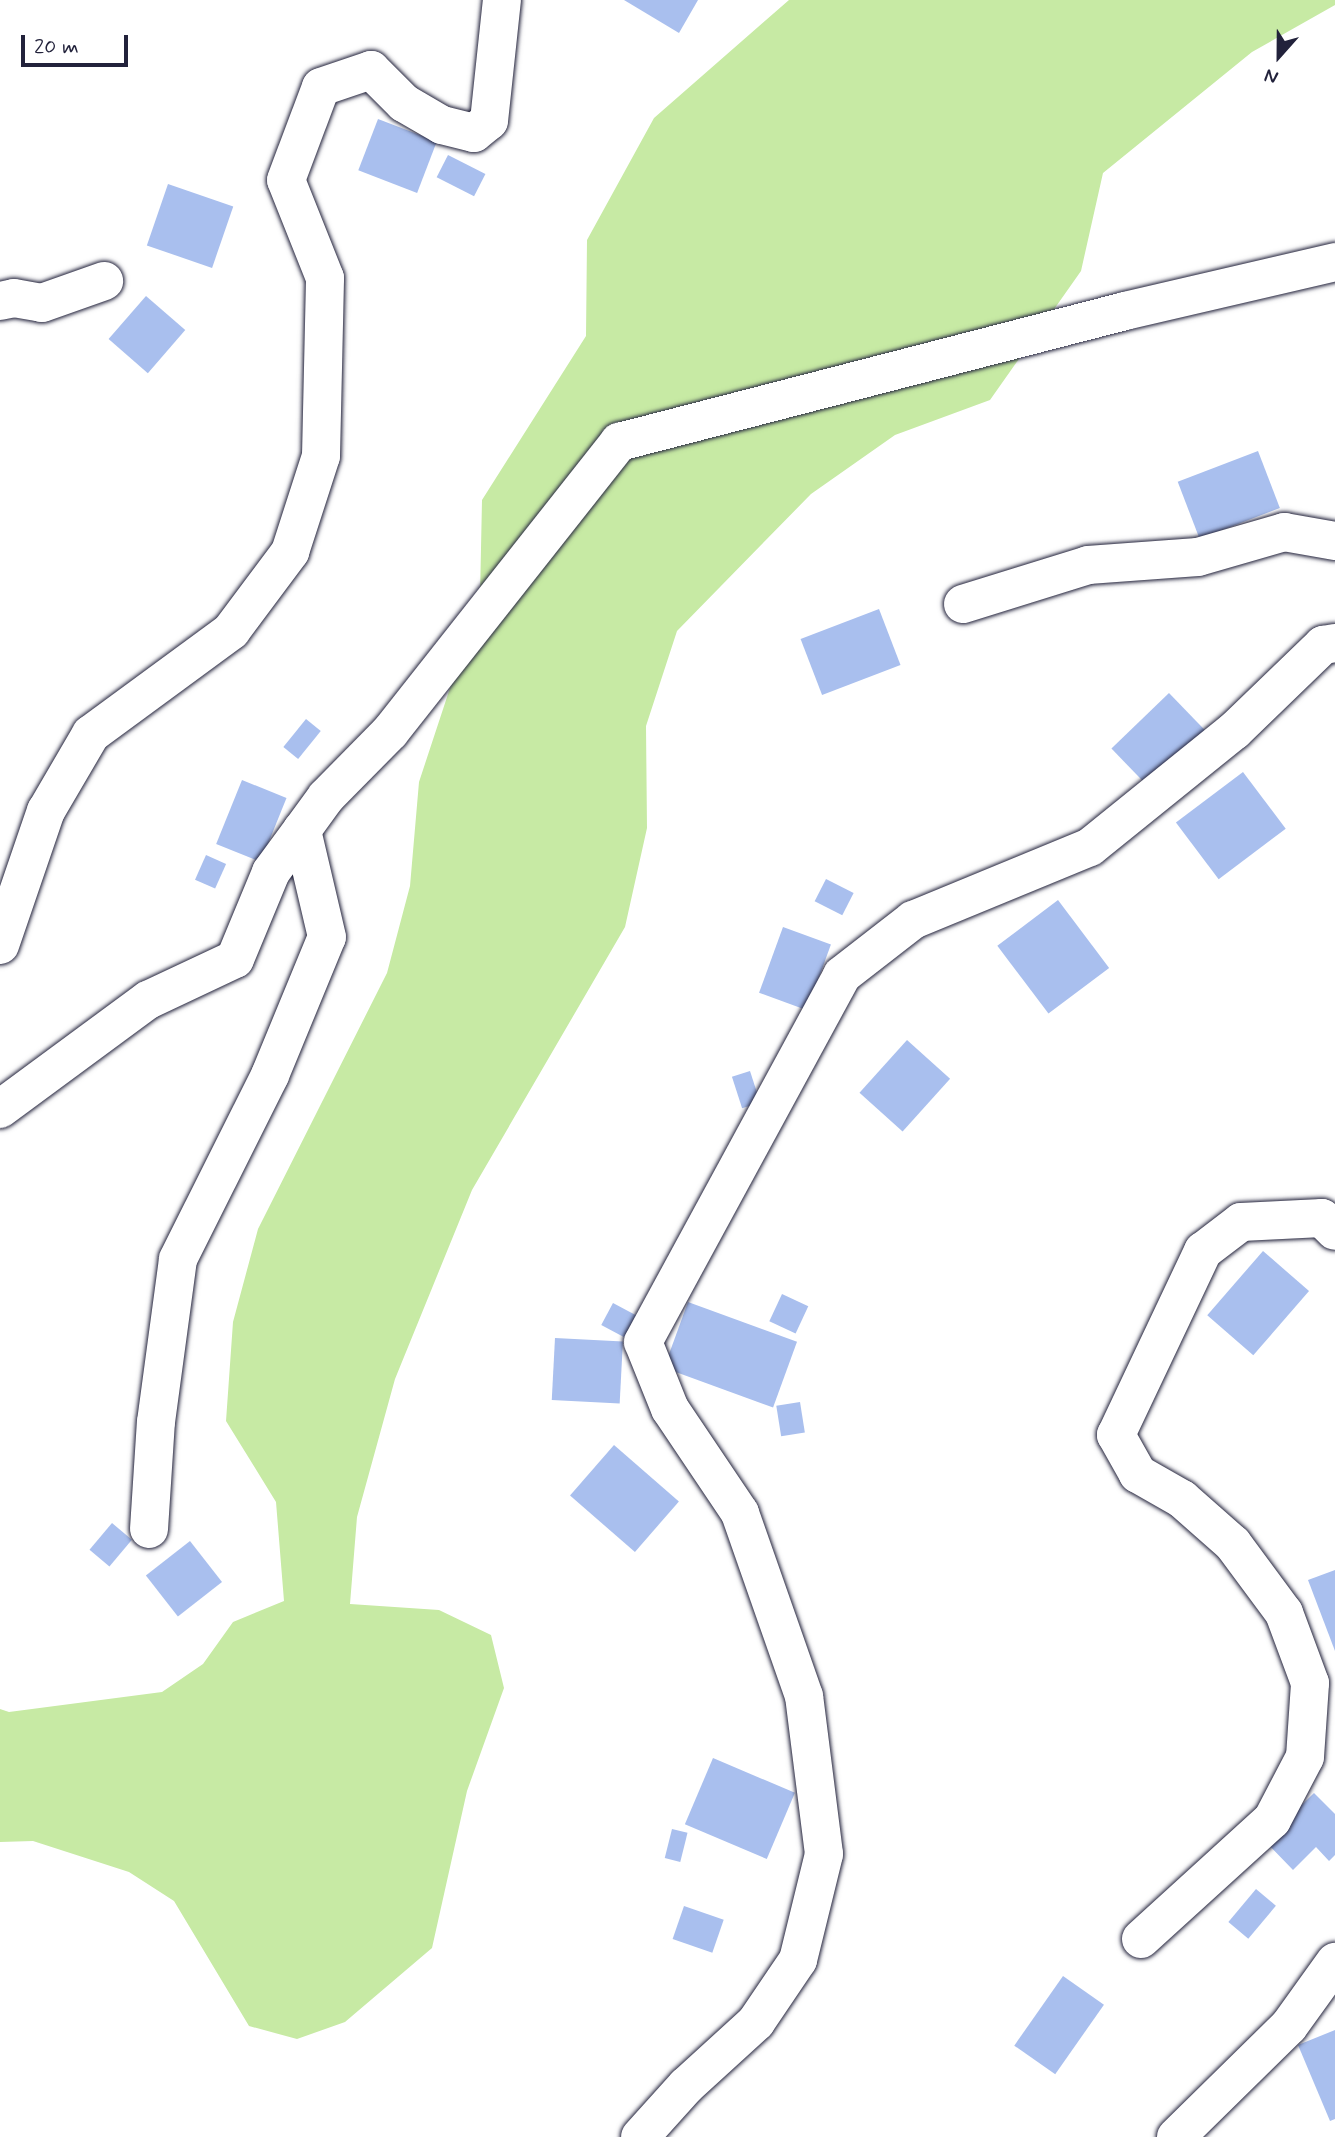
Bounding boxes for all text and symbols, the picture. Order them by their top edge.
scale bar [24,21,131,65]
north arrow [1244,21,1314,91]
text: 20 m [34,33,79,61]
text: N [1261,62,1282,90]

